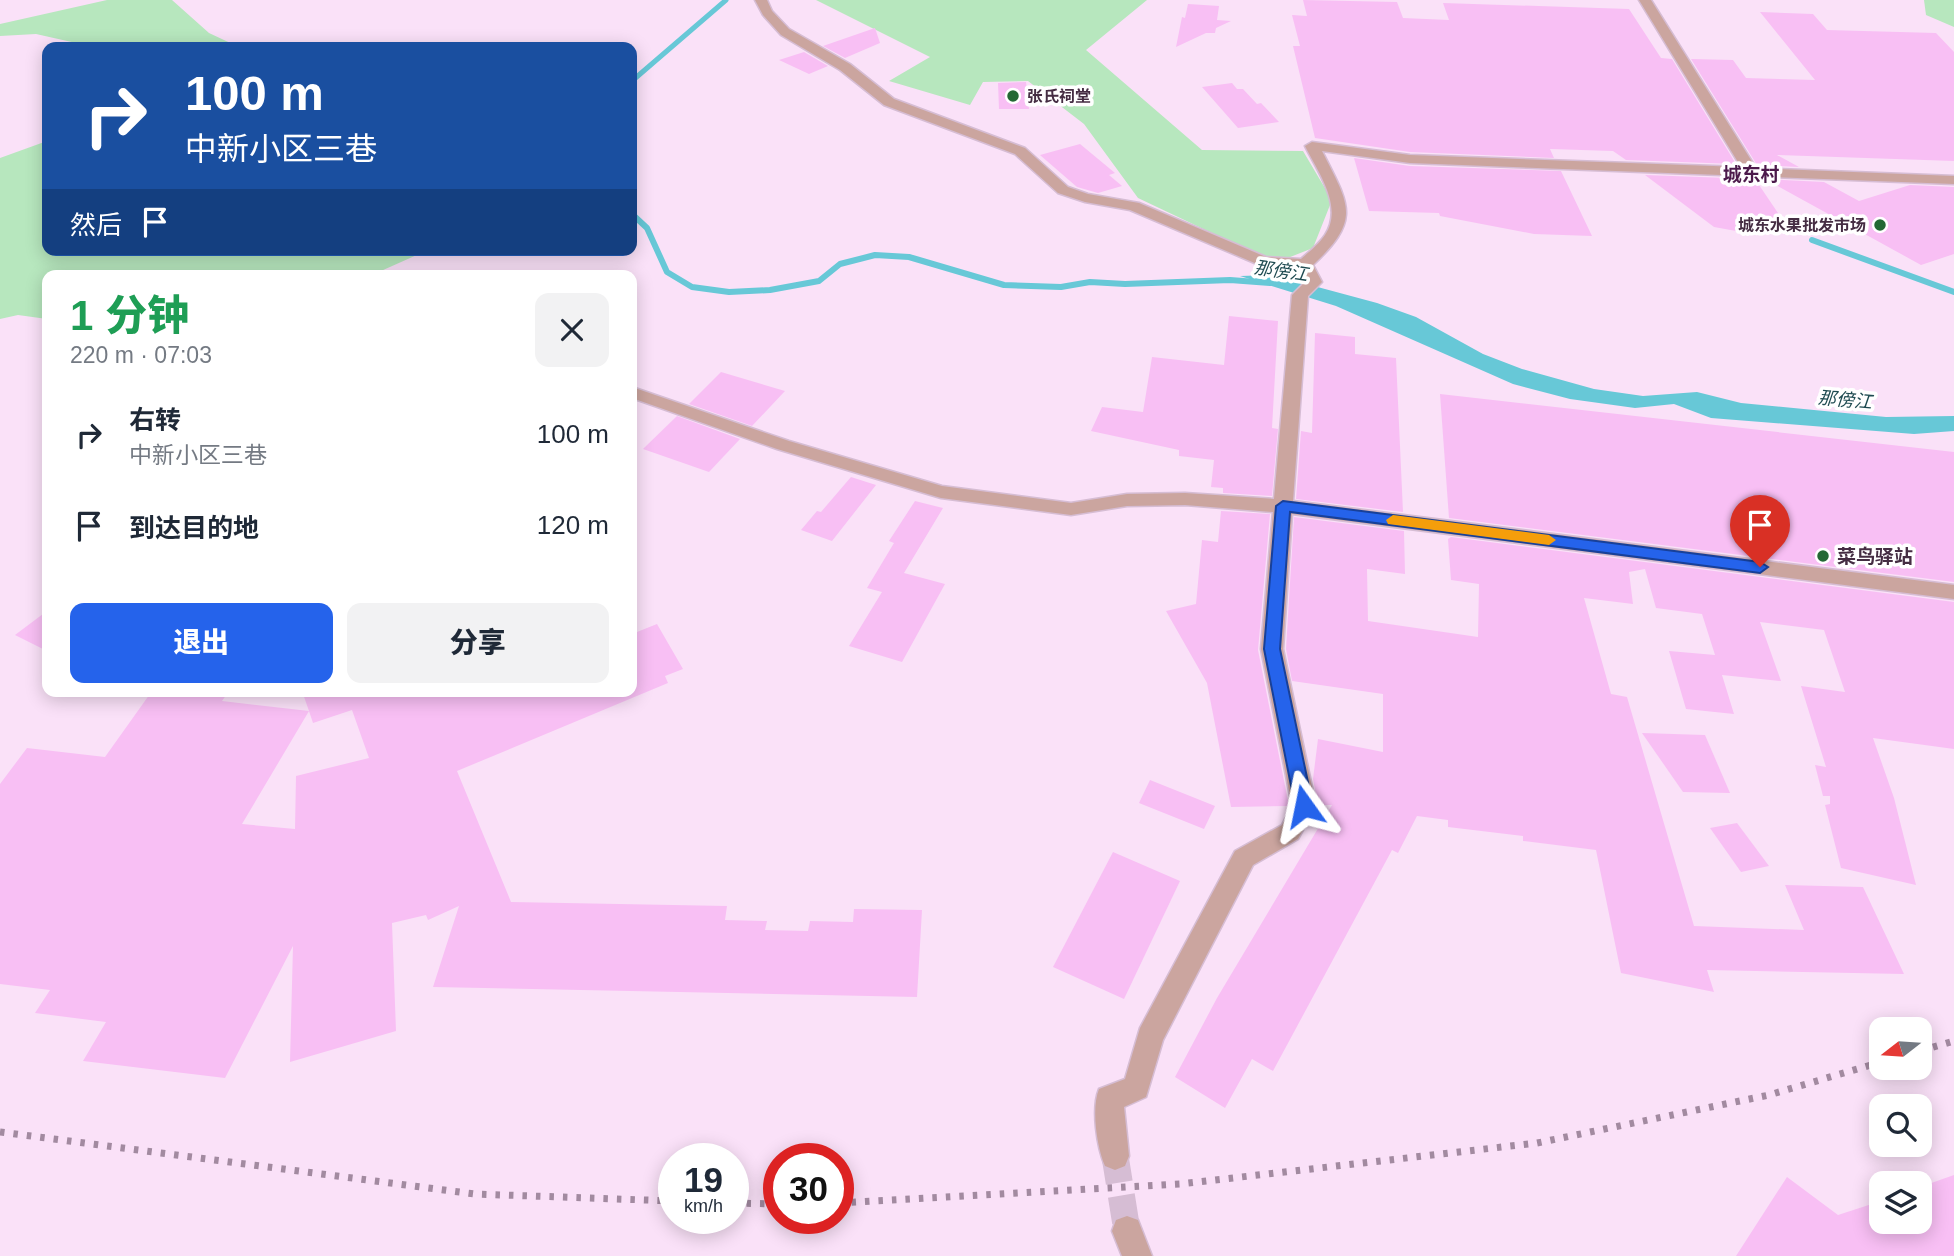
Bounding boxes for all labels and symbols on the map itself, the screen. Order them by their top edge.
marker: 张氏祠堂 [1005,88,1021,104]
place label: 张氏祠堂 [1027,88,1091,105]
district label: 城东村 [1722,164,1780,185]
place label: 城东水果批发市场 [1738,216,1866,234]
marker: 城东水果批发市场 [1872,217,1888,233]
water label: 那傍江 [1253,257,1311,285]
water label: 那傍江 [1817,388,1875,412]
pin [1730,495,1790,567]
place label: 菜鸟驿站 [1837,546,1913,567]
marker: 菜鸟驿站 [1815,548,1831,564]
position arrow [1267,769,1341,843]
north arrow [1869,1017,1932,1080]
speed limit sign: 30 [763,1143,854,1234]

